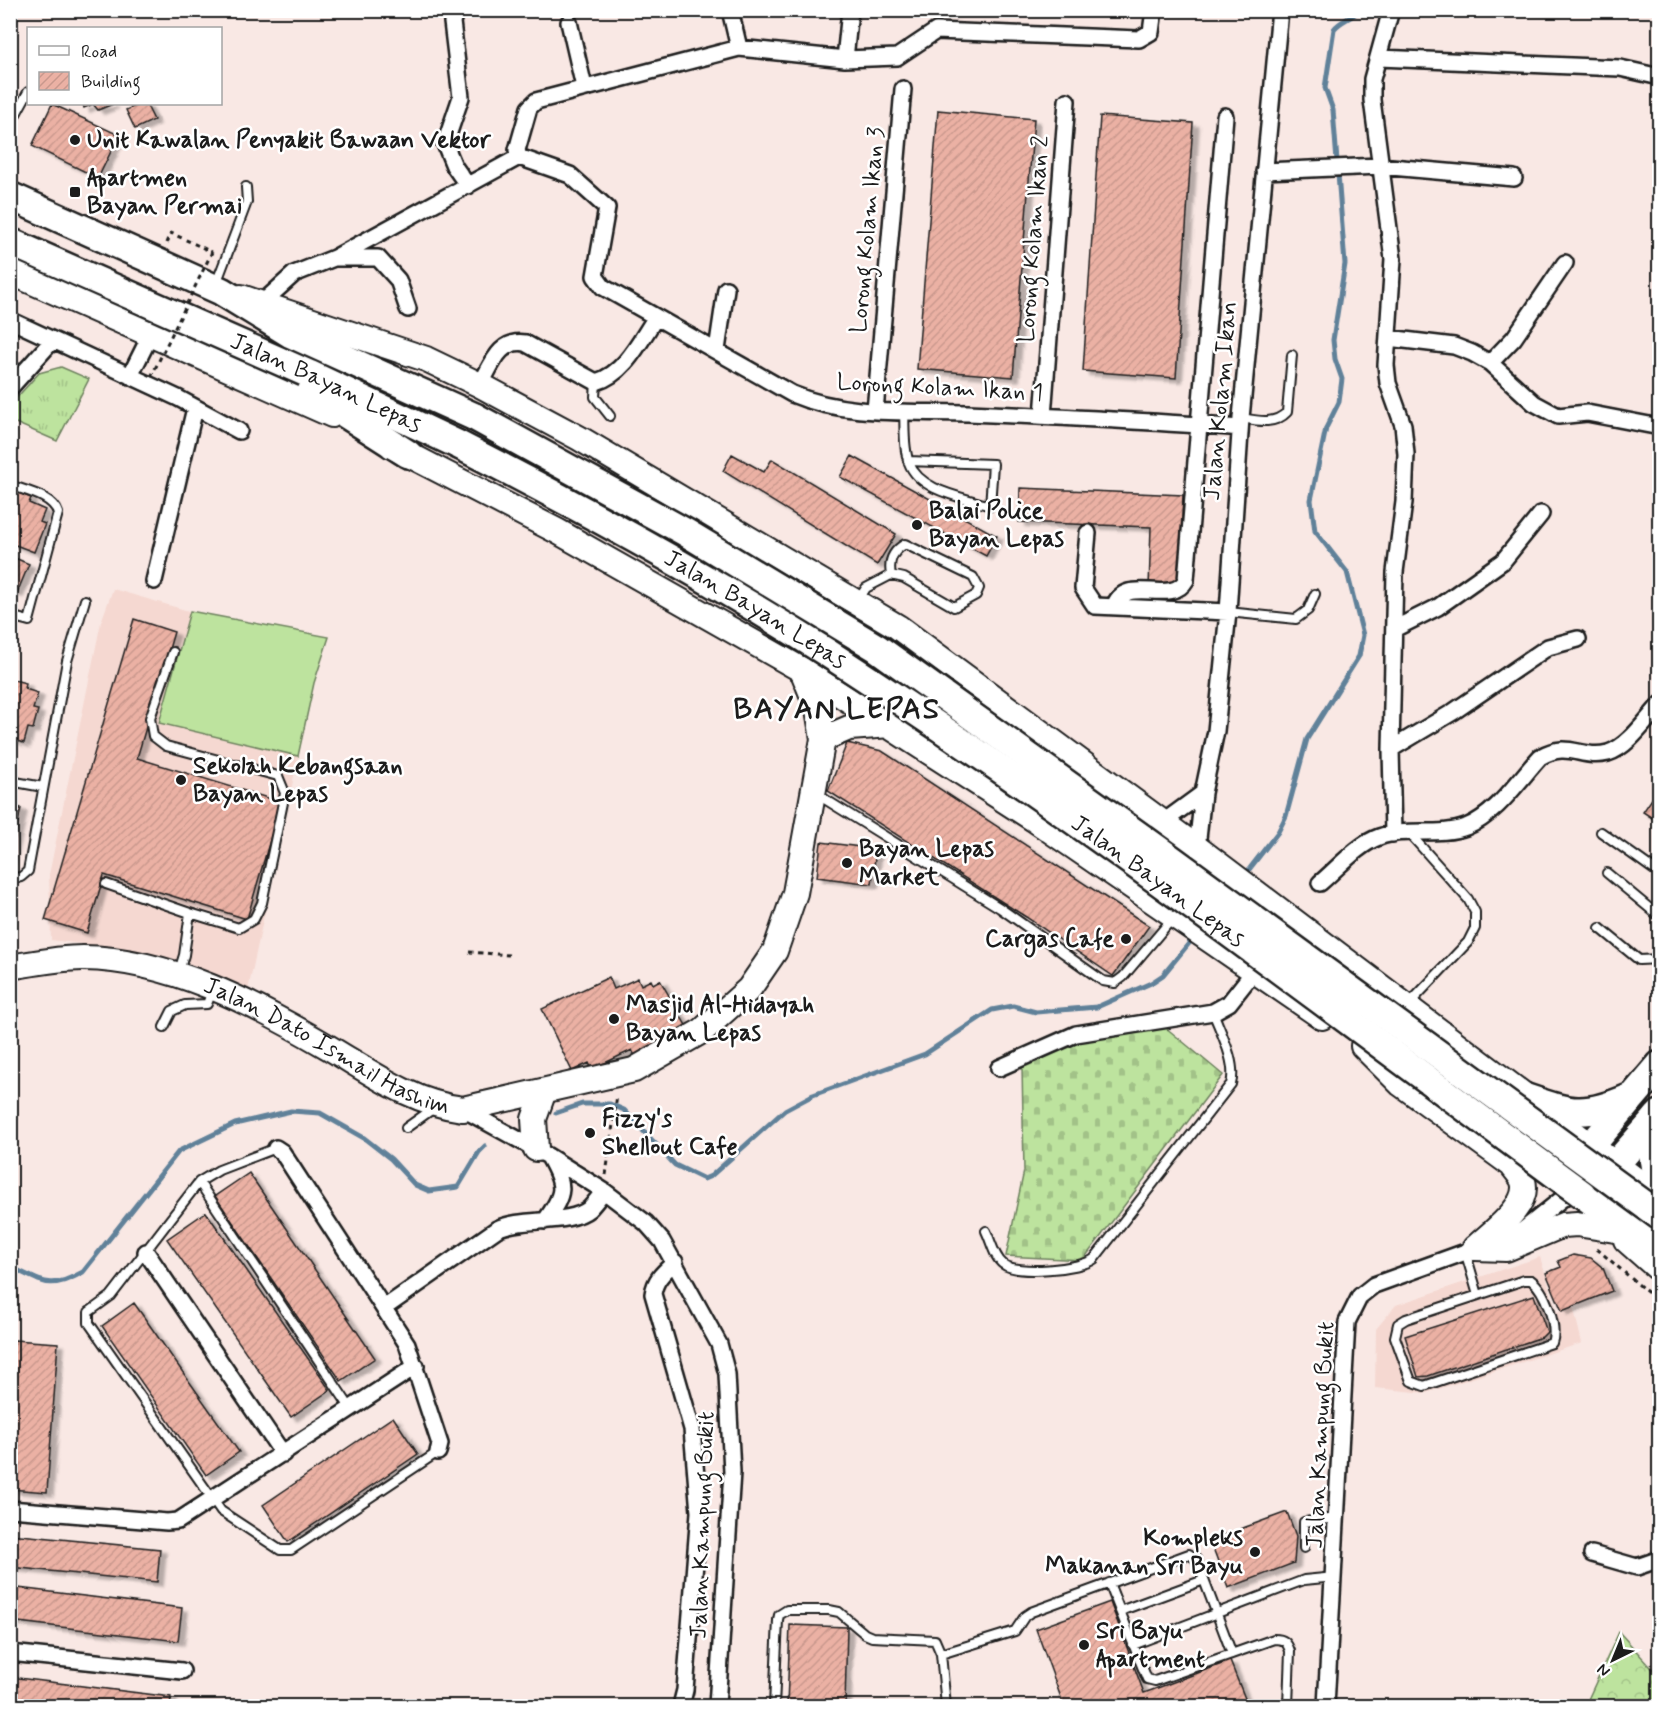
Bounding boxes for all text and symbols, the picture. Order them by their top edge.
legend [27,27,222,105]
text: Road [81,40,117,64]
text: Building [81,70,141,96]
place label: Unit Kawalan Penyakit Bawaan Vektor [87,125,492,156]
street label: Lorong Kolam Ikan 3 [844,126,895,335]
marker: Unit Kawalan Penyakit Bawaan Vektor [68,133,82,147]
street label: Lorong Kolam Ikan 2 [1011,134,1060,344]
place label: Apartmen Bayan Permai [87,163,242,222]
marker: Apartmen Bayan Permai [68,185,82,199]
street label: Jalan Kolam Ikan [1197,300,1245,502]
street label: Jalan Bayan Lepas [225,326,427,441]
street label: Lorong Kolam Ikan 1 [836,367,1044,412]
place label: Balai Police Bayan Lepas [929,496,1065,555]
marker: Balai Police Bayan Lepas [910,518,924,532]
street label: Jalan Bayan Lepas [659,543,852,677]
district label: BAYAN LEPAS [733,690,941,729]
place label: Sekolah Kebangsaan Bayan Lepas [193,751,403,810]
marker: Sekolah Kebangsaan Bayan Lepas [174,773,188,787]
street label: Jalan Bayan Lepas [1065,808,1251,955]
place label: Bayan Lepas Market [859,834,995,893]
marker: Bayan Lepas Market [840,856,854,870]
place label: Cargas Cafe [985,924,1114,958]
marker: Cargas Cafe [1119,932,1133,946]
street label: Jalan Dato Ismail Hashim [199,970,453,1122]
place label: Masjid Al-Hidayah Bayan Lepas [626,990,815,1049]
marker: Masjid Al-Hidayah Bayan Lepas [607,1012,621,1026]
place label: Fizzy's Shellout Cafe [602,1104,738,1163]
marker: Fizzy's Shellout Cafe [583,1126,597,1140]
street label: Jalan Kampung Bukit [1300,1321,1345,1550]
street label: Jalan Kampung Bukit [684,1411,725,1639]
place label: Kompleks Makanan Sri Bayu [1045,1523,1244,1582]
marker: Kompleks Makanan Sri Bayu [1248,1545,1262,1559]
place label: Sri Bayu Apartment [1096,1616,1205,1678]
north arrow [1583,1630,1643,1690]
marker: Sri Bayu Apartment [1077,1638,1091,1652]
text: N [1593,1659,1615,1681]

